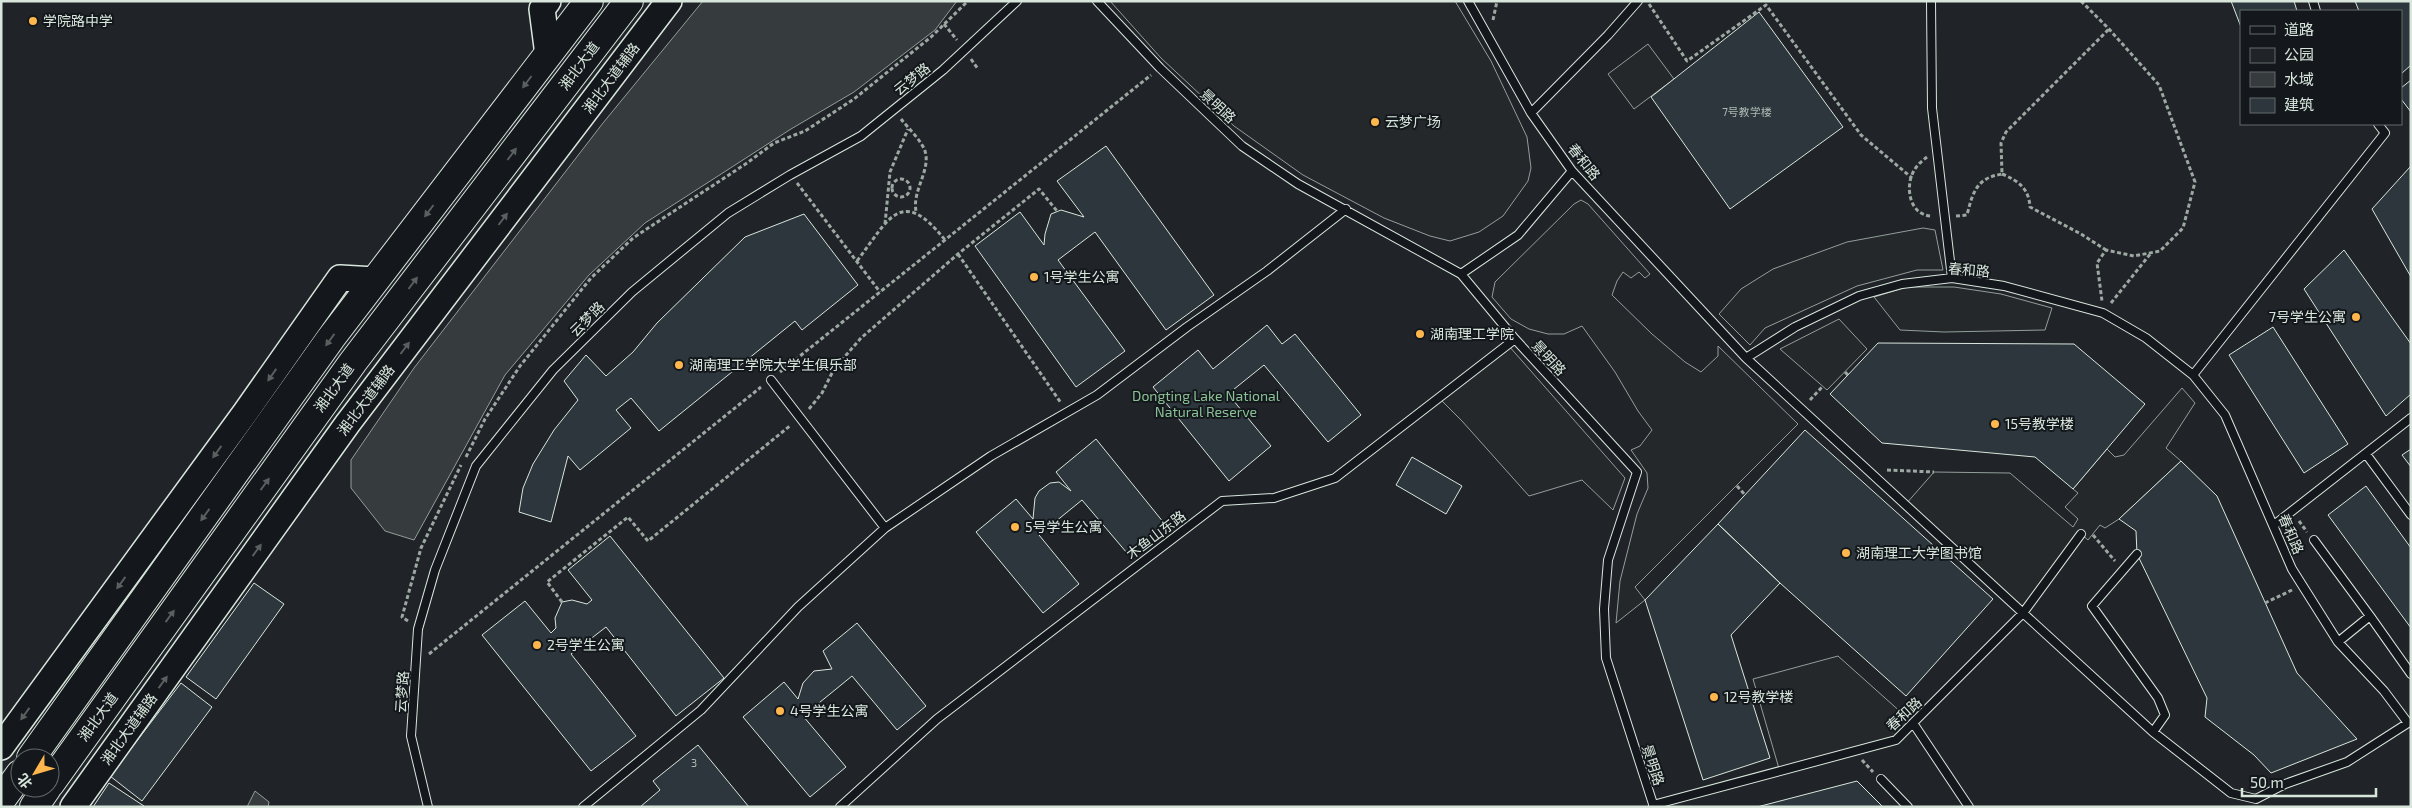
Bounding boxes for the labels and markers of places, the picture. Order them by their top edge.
place label: 学院路中学 [43,12,113,29]
marker: 学院路中学 [27,15,39,27]
place label: 云梦广场 [1385,113,1441,130]
marker: 云梦广场 [1369,116,1381,128]
place label: 1号学生公寓 [1044,268,1120,285]
marker: 1号学生公寓 [1028,271,1040,283]
place label: 7号学生公寓 [2269,308,2346,325]
marker: 7号学生公寓 [2350,311,2362,323]
place label: 湖南理工学院 [1430,325,1514,342]
marker: 湖南理工学院 [1414,328,1426,340]
place label: 湖南理工学院大学生俱乐部 [689,356,857,373]
marker: 湖南理工学院大学生俱乐部 [673,359,685,371]
place label: 15号教学楼 [2005,415,2074,432]
marker: 15号教学楼 [1989,418,2001,430]
place label: 5号学生公寓 [1025,518,1103,535]
marker: 5号学生公寓 [1009,521,1021,533]
place label: 湖南理工大学图书馆 [1856,544,1982,561]
marker: 湖南理工大学图书馆 [1840,547,1852,559]
place label: 2号学生公寓 [547,636,625,653]
marker: 2号学生公寓 [531,639,543,651]
place label: 12号教学楼 [1724,688,1793,705]
marker: 12号教学楼 [1708,691,1720,703]
place label: 4号学生公寓 [790,702,869,719]
marker: 4号学生公寓 [774,705,786,717]

